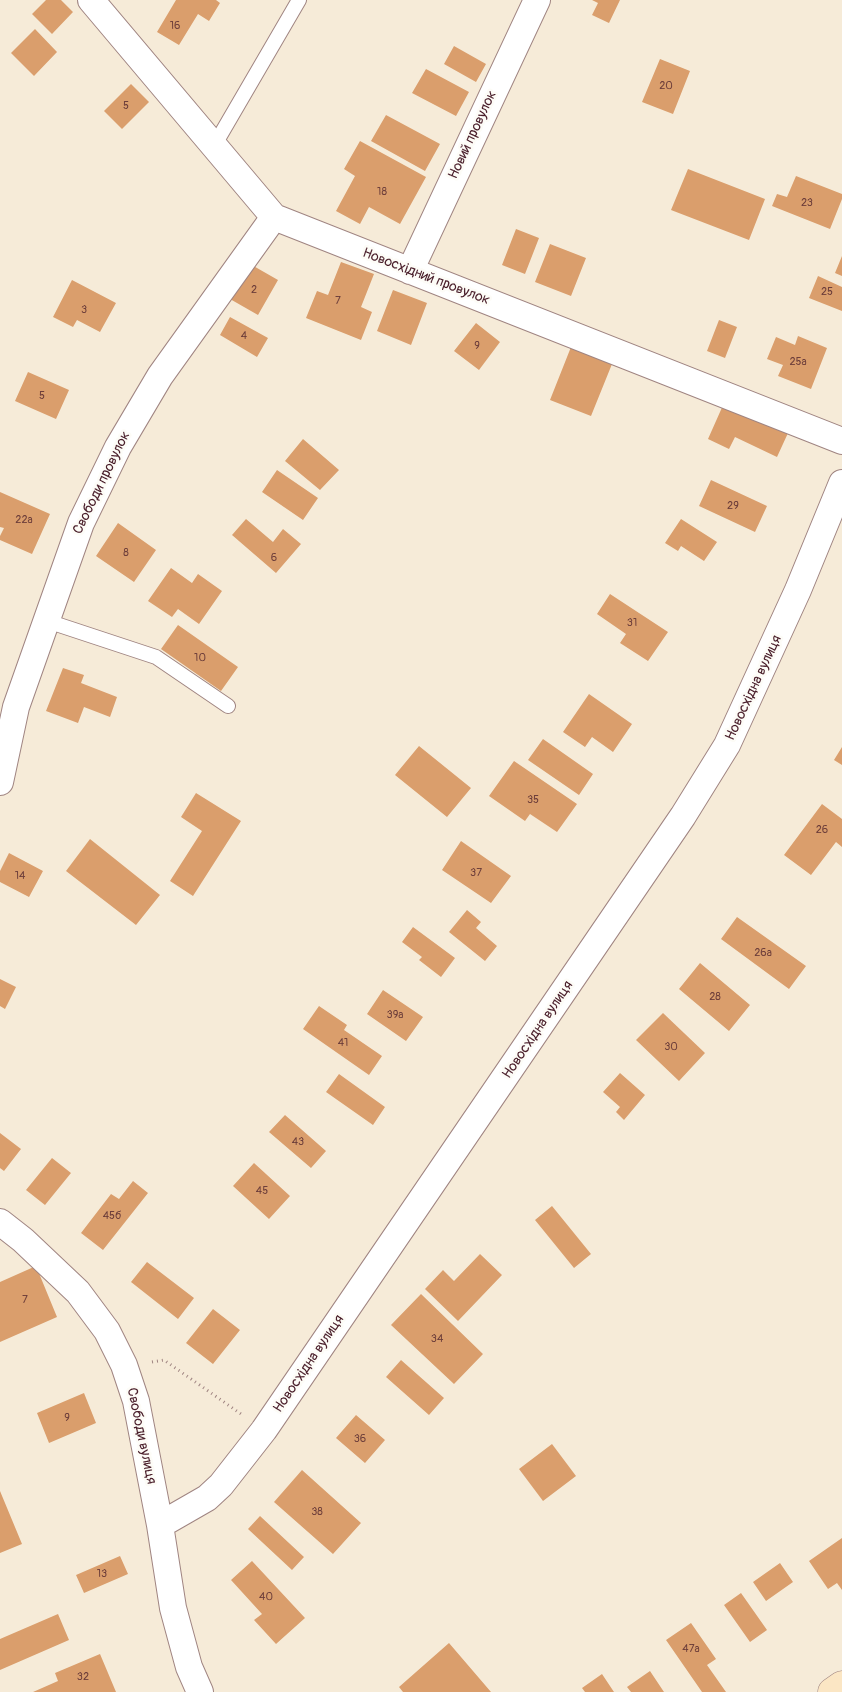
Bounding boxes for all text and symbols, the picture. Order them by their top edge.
house number: 16 [170,19,180,33]
house number: 20 [659,79,673,93]
street label: Новий провулок [445,88,501,182]
house number: 5 [123,99,129,113]
house number: 18 [377,185,387,199]
house number: 23 [801,196,813,210]
street label: Новосхідний провулок [360,245,492,309]
house number: 2 [251,283,257,297]
house number: 25 [821,285,833,299]
house number: 7 [335,294,341,308]
house number: 3 [81,303,87,317]
house number: 4 [241,329,247,343]
house number: 9 [474,339,480,353]
house number: 25а [789,355,807,369]
house number: 5 [39,389,45,403]
street label: Свободи провулок [70,429,134,537]
house number: 29 [727,499,739,513]
house number: 22а [15,513,33,527]
house number: 8 [123,546,129,560]
house number: 6 [271,551,277,565]
house number: 31 [627,616,637,630]
street label: Новосхідна вулиця [722,633,786,743]
house number: 10 [194,651,206,665]
house number: 35 [527,793,539,807]
house number: 26 [816,823,828,837]
house number: 37 [470,866,482,880]
house number: 14 [15,869,25,883]
house number: 26а [754,946,772,960]
street label: Новосхідна вулиця [499,978,577,1082]
house number: 28 [709,990,721,1004]
house number: 39а [387,1008,403,1022]
house number: 41 [338,1036,348,1050]
house number: 30 [664,1040,678,1054]
house number: 43 [292,1135,304,1149]
house number: 45 [256,1184,268,1198]
house number: 45б [103,1209,121,1223]
house number: 7 [22,1293,28,1307]
street label: Новосхідна вулиця [270,1312,348,1416]
house number: 34 [431,1332,443,1346]
street label: Свободи вулиця [123,1386,159,1486]
house number: 9 [64,1411,70,1425]
house number: 36 [354,1432,366,1446]
house number: 38 [311,1505,323,1519]
house number: 13 [97,1567,107,1581]
house number: 40 [259,1590,273,1604]
house number: 47а [682,1642,700,1656]
house number: 32 [77,1670,89,1684]

